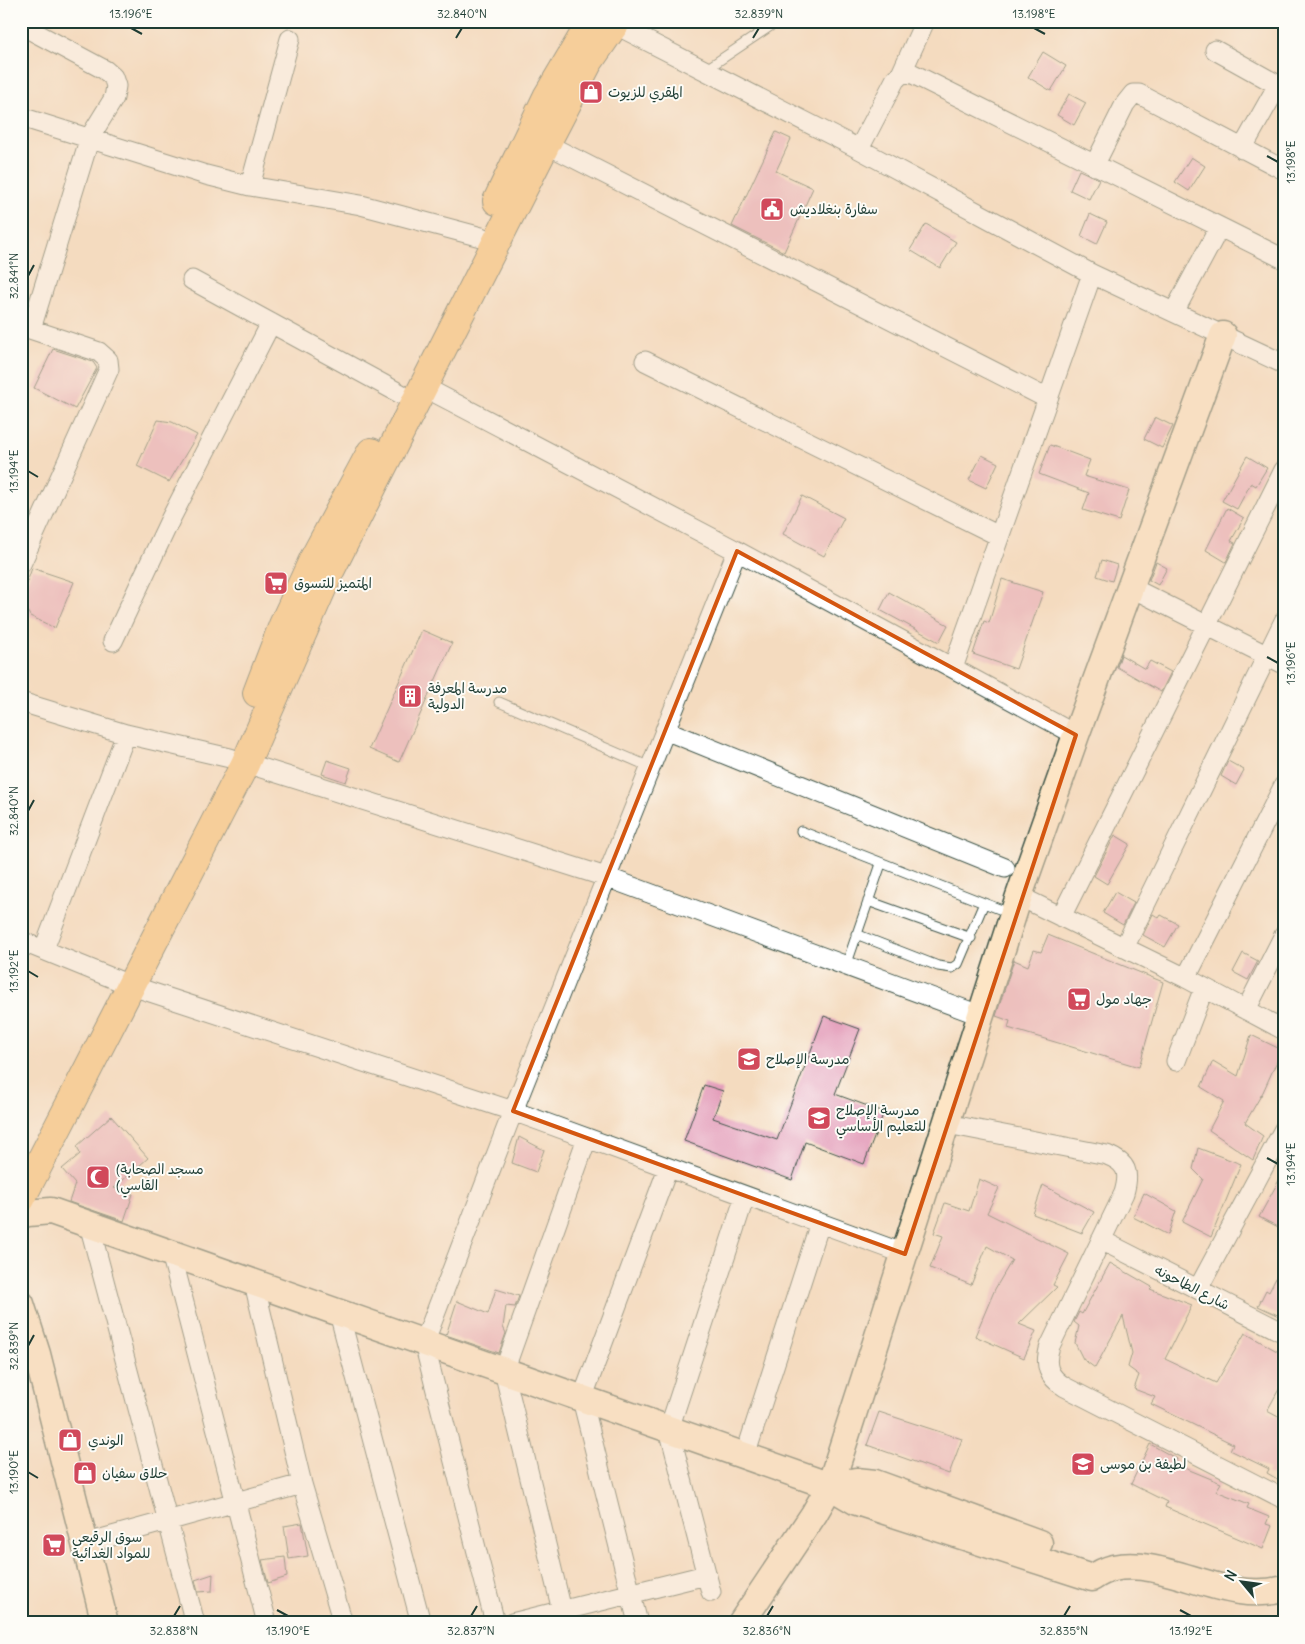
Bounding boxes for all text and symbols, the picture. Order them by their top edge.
text: 13.196°E [109,6,153,21]
text: 32.840°N [437,6,487,21]
text: 32.839°N [735,6,783,21]
text: 13.198°E [1012,6,1056,21]
shop icon: المقري للزيوت [578,79,604,105]
place label: المقري للزيوت [608,83,683,103]
text: 13.198°E [1283,140,1298,184]
public building icon: سفارة بنغلاديش [759,196,785,222]
place label: سفارة بنغلاديش [790,200,878,218]
text: 32.841°N [6,253,21,299]
text: 13.194°E [6,449,21,493]
supermarket icon: المتميز للتسوق [263,570,289,596]
place label: المتميز للتسوق [294,574,372,593]
text: 13.196°E [1283,641,1298,685]
place label: مدرسة المعرفة الدولية [428,679,507,713]
building icon: مدرسة المعرفة الدولية [397,683,423,709]
text: 32.840°N [6,786,21,836]
text: 13.192°E [6,950,21,992]
supermarket icon: جهاد مول [1066,986,1092,1012]
place label: جهاد مول [1096,990,1152,1008]
school or university icon: مدرسة الإصلاح [736,1046,762,1072]
place label: مدرسة الإصلاح [766,1050,849,1069]
place label: مدرسة الإصلاح للتعليم الأساسي [836,1101,926,1139]
school or university icon: مدرسة الإصلاح للتعليم الأساسي [806,1105,832,1131]
text: 13.194°E [1283,1142,1298,1186]
place label: (مسجد الصحابة (القاسي [116,1160,204,1198]
mosque icon: (مسجد الصحابة (القاسي [85,1164,111,1190]
street label: شارع الطاحونه [1151,1260,1233,1314]
text: 32.839°N [6,1322,21,1370]
shop icon: الوندي [57,1427,83,1453]
place label: الوندي [88,1431,123,1451]
text: 13.190°E [6,1450,21,1494]
school or university icon: لطيفة بن موسى [1070,1451,1096,1477]
place label: لطيفة بن موسى [1100,1455,1186,1473]
shop icon: حلاق سفيان [72,1460,98,1486]
place label: حلاق سفيان [102,1464,168,1482]
place label: سوق الرقيعي للمواد الغدائية [72,1528,150,1562]
supermarket icon: سوق الرقيعي للمواد الغدائية [41,1532,67,1558]
north arrow [1218,1556,1268,1606]
text: N [1220,1567,1241,1584]
text: 32.838°N [150,1623,198,1638]
text: 13.190°E [266,1623,310,1638]
text: 32.837°N [447,1623,495,1638]
text: 32.836°N [743,1623,791,1638]
text: 32.835°N [1040,1623,1088,1638]
text: 13.192°E [1170,1623,1212,1638]

